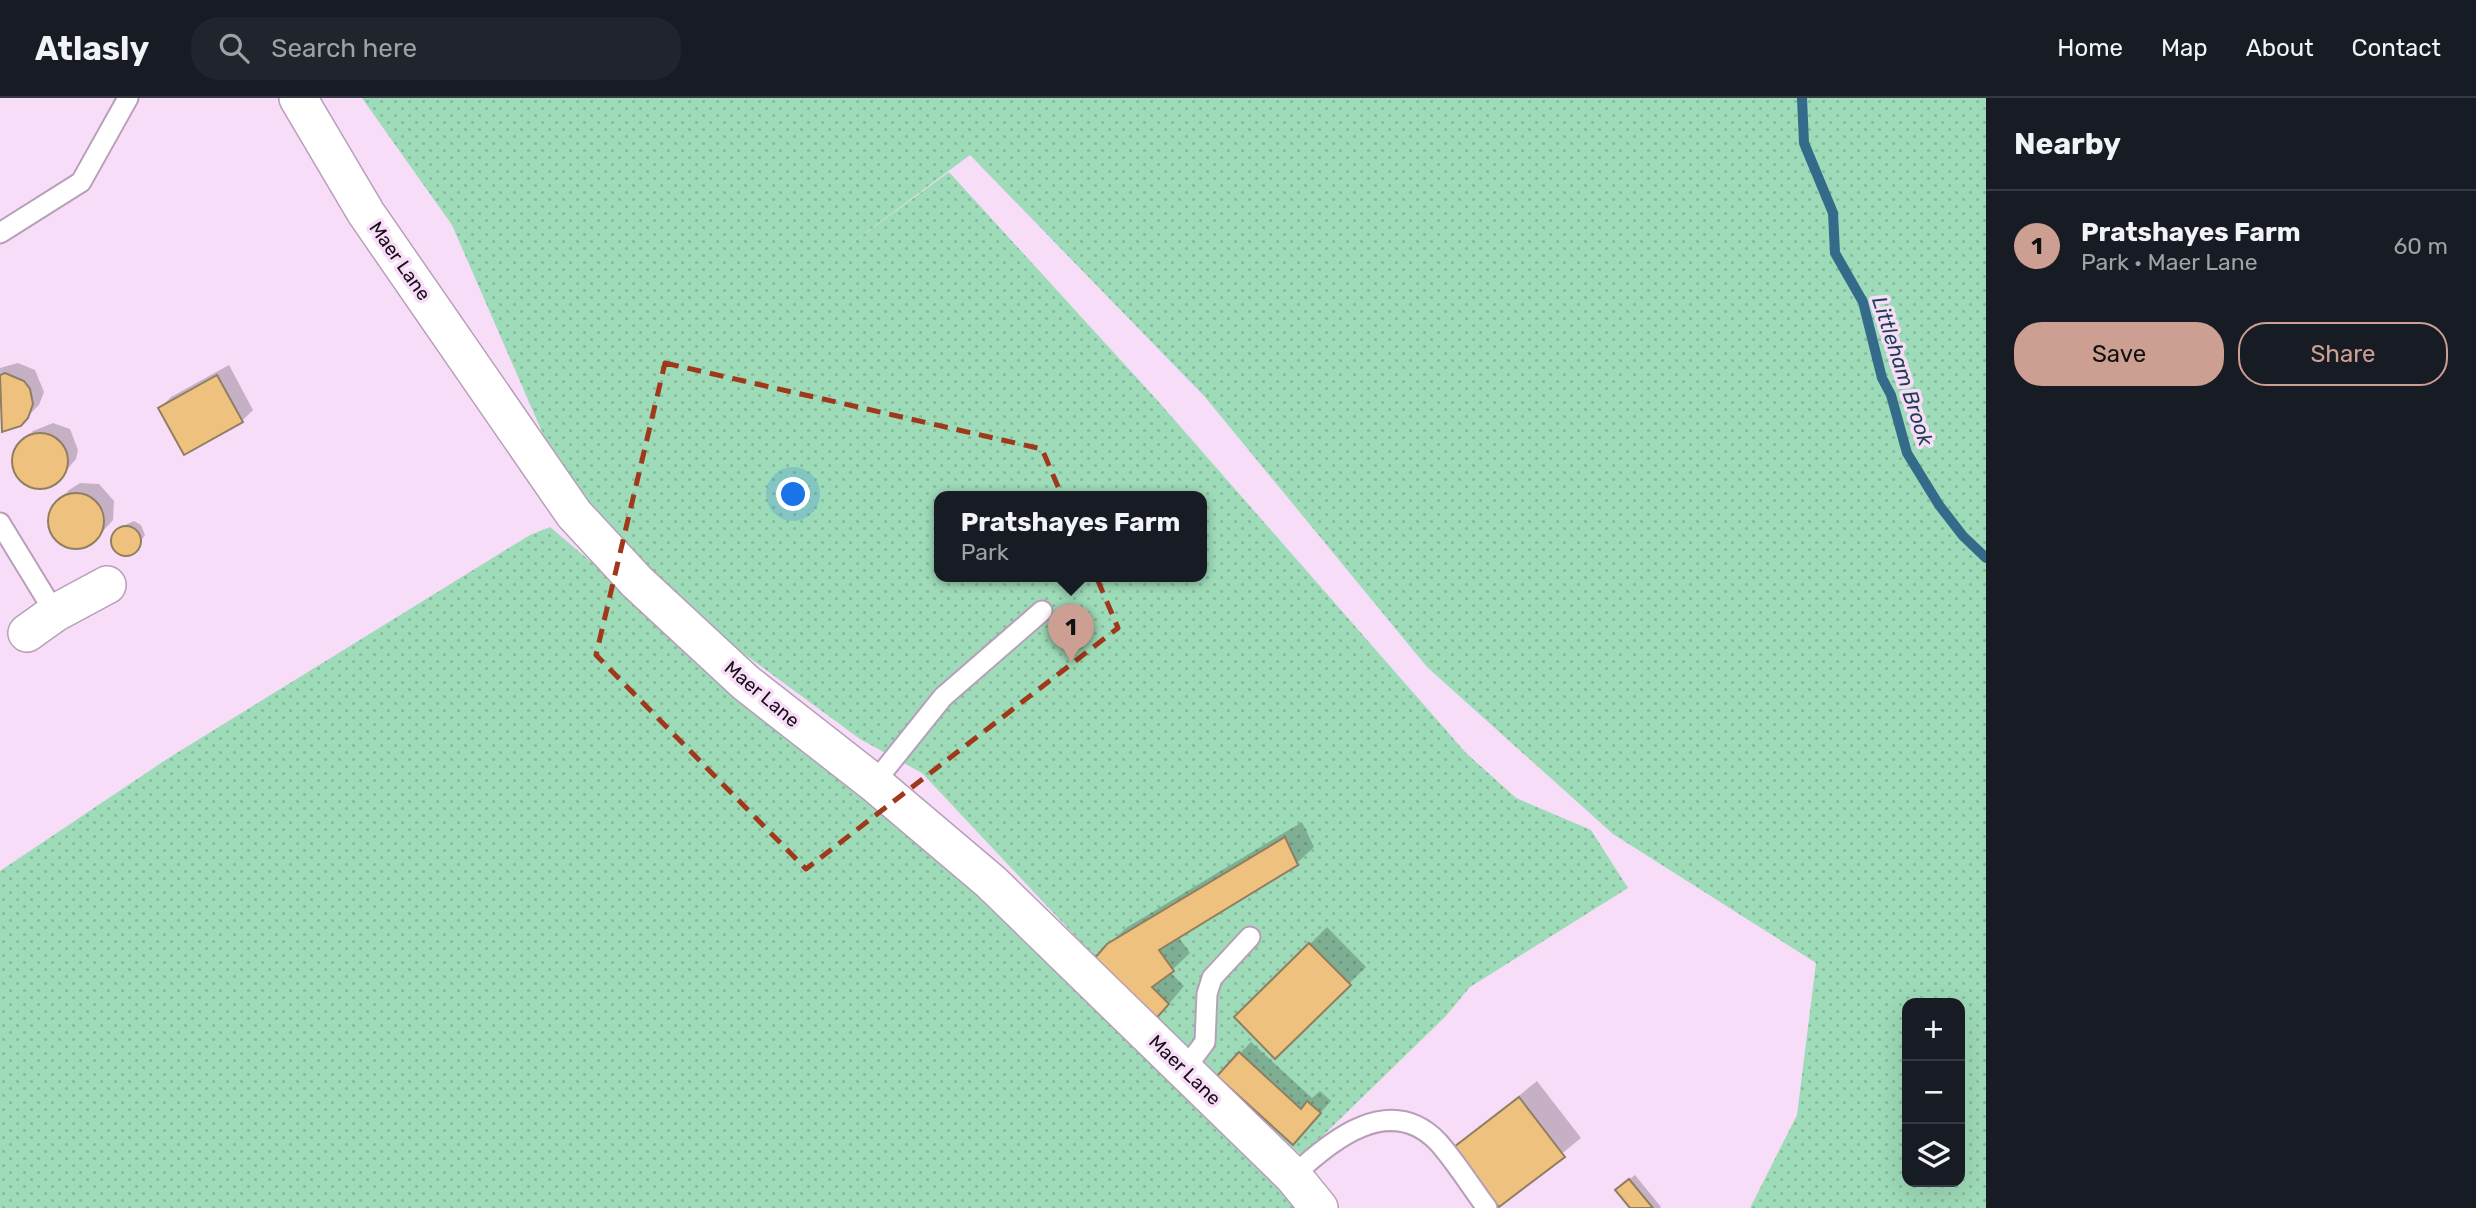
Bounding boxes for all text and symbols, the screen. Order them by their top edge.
search box [191,17,681,80]
text: Atlasly [35,29,149,68]
icon: search [215,29,253,67]
text: Search here [271,33,417,64]
text: Home [2057,34,2123,62]
text: Map [2161,34,2208,62]
text: About [2246,34,2314,62]
text: Contact [2352,34,2441,62]
text: Nearby [2014,126,2121,162]
street label: Maer Lane [364,217,436,305]
text: Pratshayes Farm [2081,217,2301,248]
text: 1 [2031,232,2043,260]
text: 60 m [2393,232,2448,260]
text: Park · Maer Lane [2081,248,2258,276]
water label: Littleham Brook [1867,293,1939,450]
button: Save [2014,322,2224,386]
button: Share [2238,322,2448,386]
your location [776,477,810,511]
popup [934,491,1207,582]
text: Pratshayes Farm [961,507,1180,538]
text: Park [961,538,1009,566]
pin: 1 [1048,604,1094,662]
street label: Maer Lane [720,656,804,732]
map controls [1902,998,1965,1187]
button: + [1902,998,1965,1061]
street label: Maer Lane [1144,1030,1226,1110]
button: − [1902,1061,1965,1124]
button: layers [1902,1124,1965,1187]

